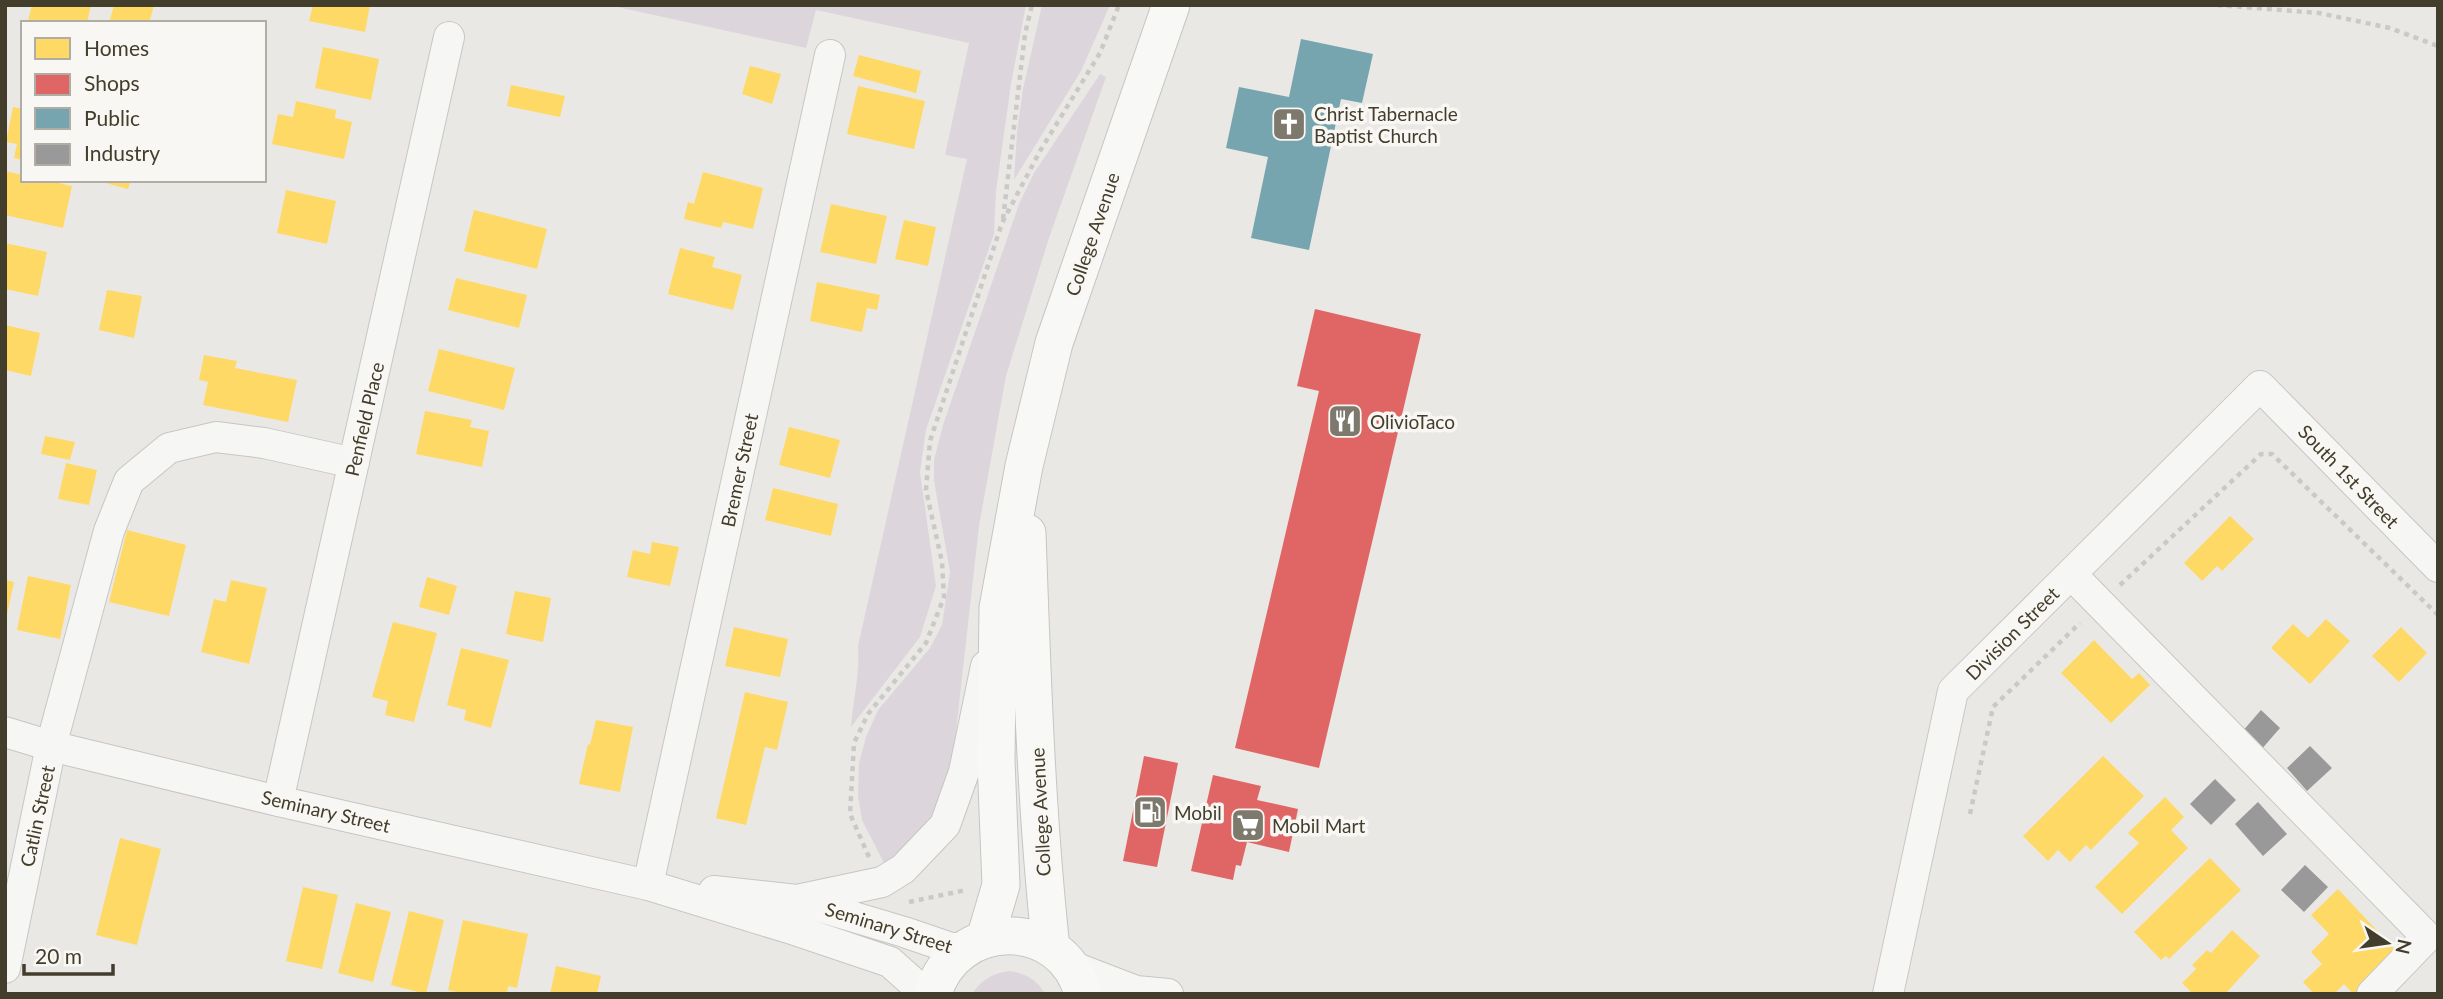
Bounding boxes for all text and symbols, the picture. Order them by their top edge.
legend [21,21,266,182]
text: Homes [84,35,149,60]
text: Shops [84,70,140,95]
place label: Christ Tabernacle Baptist Church [1314,102,1458,147]
text: Public [84,105,140,130]
church icon: Christ Tabernacle Baptist Church [1270,105,1308,143]
text: Industry [84,140,160,165]
street label: College Avenue [1060,169,1124,299]
street label: Penfield Place [340,360,388,478]
restaurant icon: OlivioTaco [1326,402,1364,440]
place label: OlivioTaco [1370,410,1455,433]
street label: Bremer Street [716,411,762,529]
street label: South 1st Street [2294,420,2404,533]
street label: Division Street [1961,582,2063,684]
street label: College Avenue [1025,747,1055,877]
street label: Catlin Street [15,763,59,869]
street label: Seminary Street [259,785,393,837]
fuel station icon: Mobil [1131,793,1169,831]
place label: Mobil [1174,801,1222,824]
supermarket icon: Mobil Mart [1229,806,1267,844]
place label: Mobil Mart [1272,814,1365,837]
street label: Seminary Street [823,897,955,957]
north arrow [2352,908,2422,978]
scale bar [24,932,114,976]
text: N [2391,937,2417,957]
text: 20 m [35,943,82,968]

